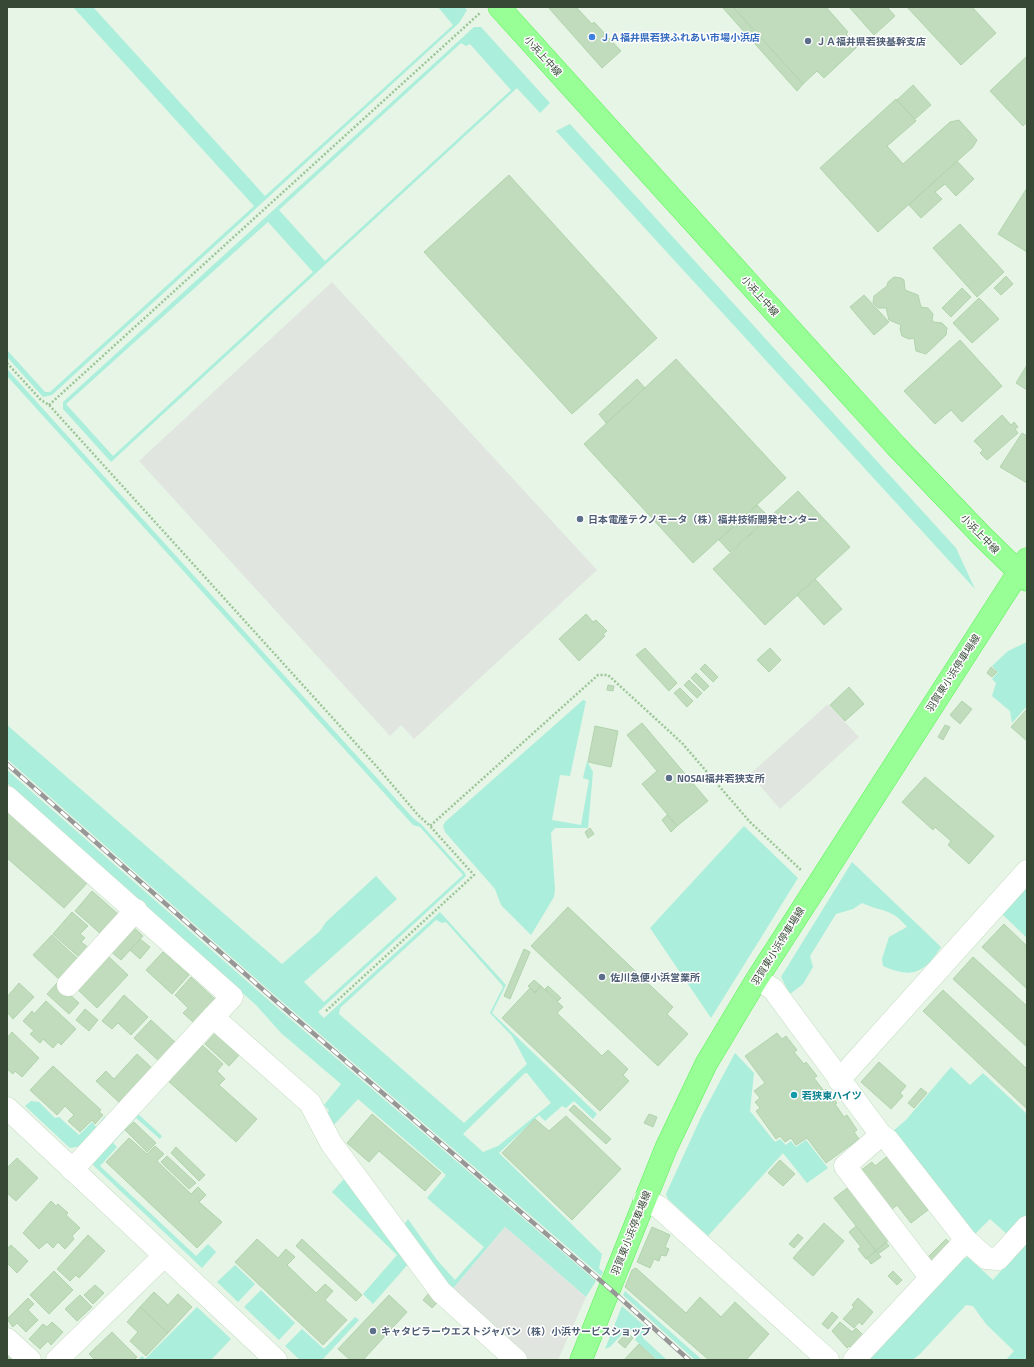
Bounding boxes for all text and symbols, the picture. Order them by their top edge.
place label: ＪＡ福井県若狭ふれあい市場小浜店 [600,30,760,45]
street label: 小浜上中線 [521,32,565,80]
marker: ＪＡ福井県若狭ふれあい市場小浜店 [587,32,597,42]
place label: ＪＡ福井県若狭基幹支店 [816,34,926,49]
marker: ＪＡ福井県若狭基幹支店 [803,36,813,46]
street label: 小浜上中線 [738,272,782,320]
street label: 小浜上中線 [957,511,1003,557]
place label: 日本電産テクノモータ（株）福井技術開発センター [588,512,817,527]
marker: 日本電産テクノモータ（株）福井技術開発センター [575,514,585,524]
street label: 羽賀東小浜停車場線 [922,631,984,715]
place label: NOSAI福井若狭支所 [677,771,765,786]
marker: NOSAI福井若狭支所 [664,773,674,783]
street label: 羽賀東小浜停車場線 [748,904,808,988]
place label: 佐川急便小浜営業所 [610,970,700,985]
marker: 佐川急便小浜営業所 [597,972,607,982]
place label: 若狭東ハイツ [801,1088,862,1103]
marker: 若狭東ハイツ [789,1090,799,1100]
street label: 羽賀東小浜停車場線 [607,1188,655,1278]
place label: キャタピラーウエストジャパン（株）小浜サービスショップ [381,1324,651,1339]
marker: キャタピラーウエストジャパン（株）小浜サービスショップ [368,1326,378,1336]

